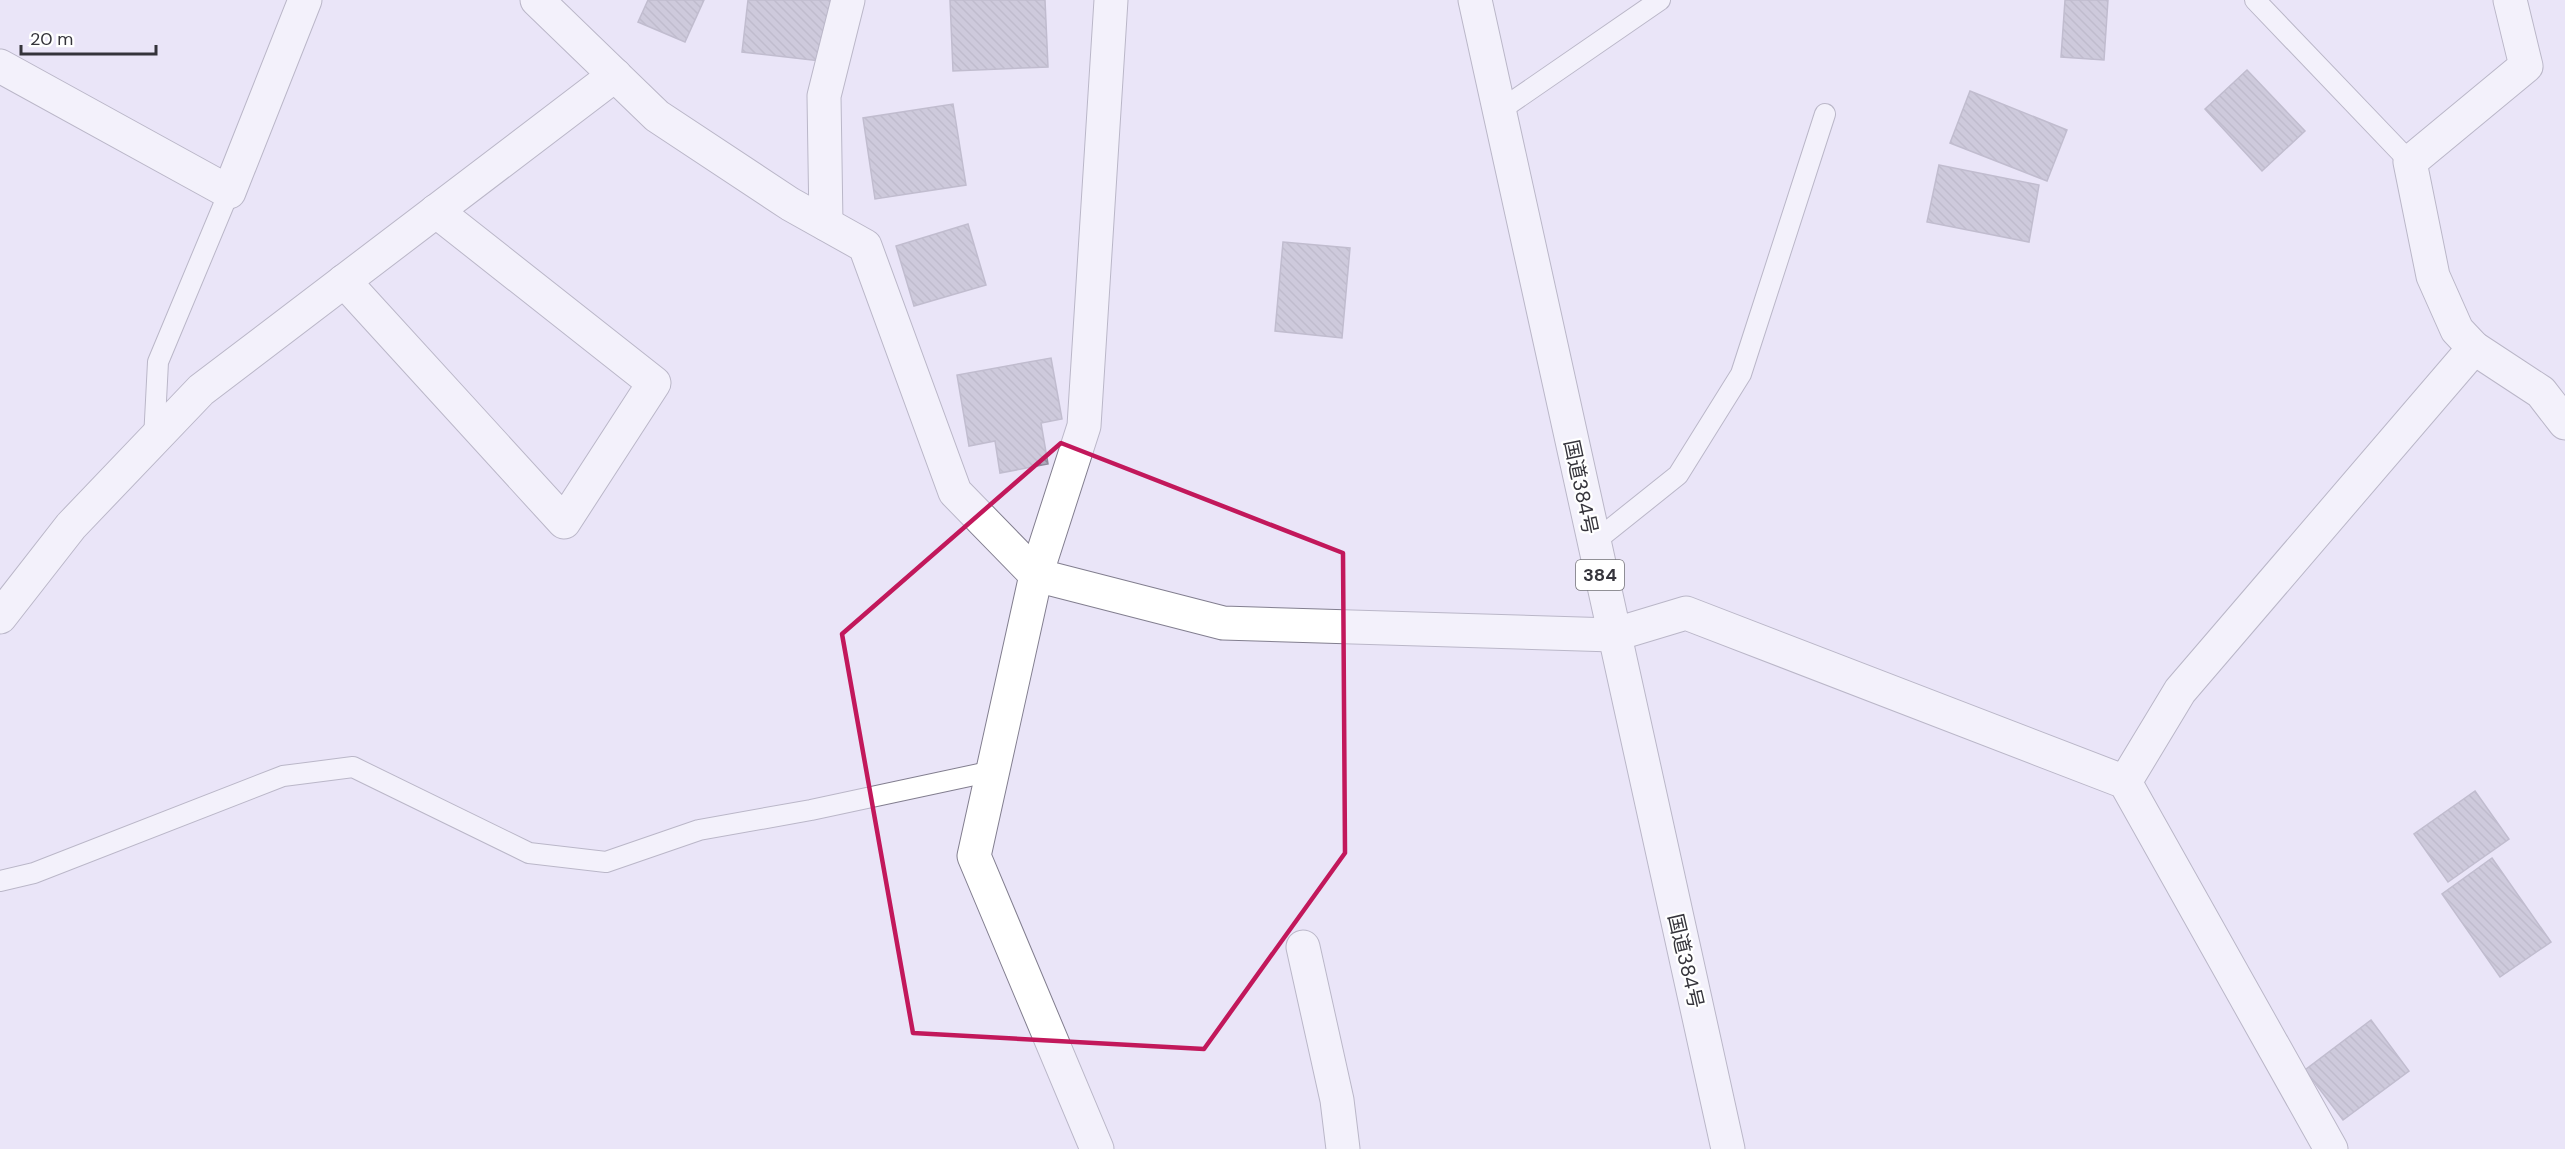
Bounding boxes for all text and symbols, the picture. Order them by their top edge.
scale bar [21,18,156,56]
text: 20 m [30,27,73,51]
street label: 国道384号 [1558,437,1604,537]
road number: 384 [1576,560,1624,590]
street label: 国道384号 [1663,911,1709,1011]

